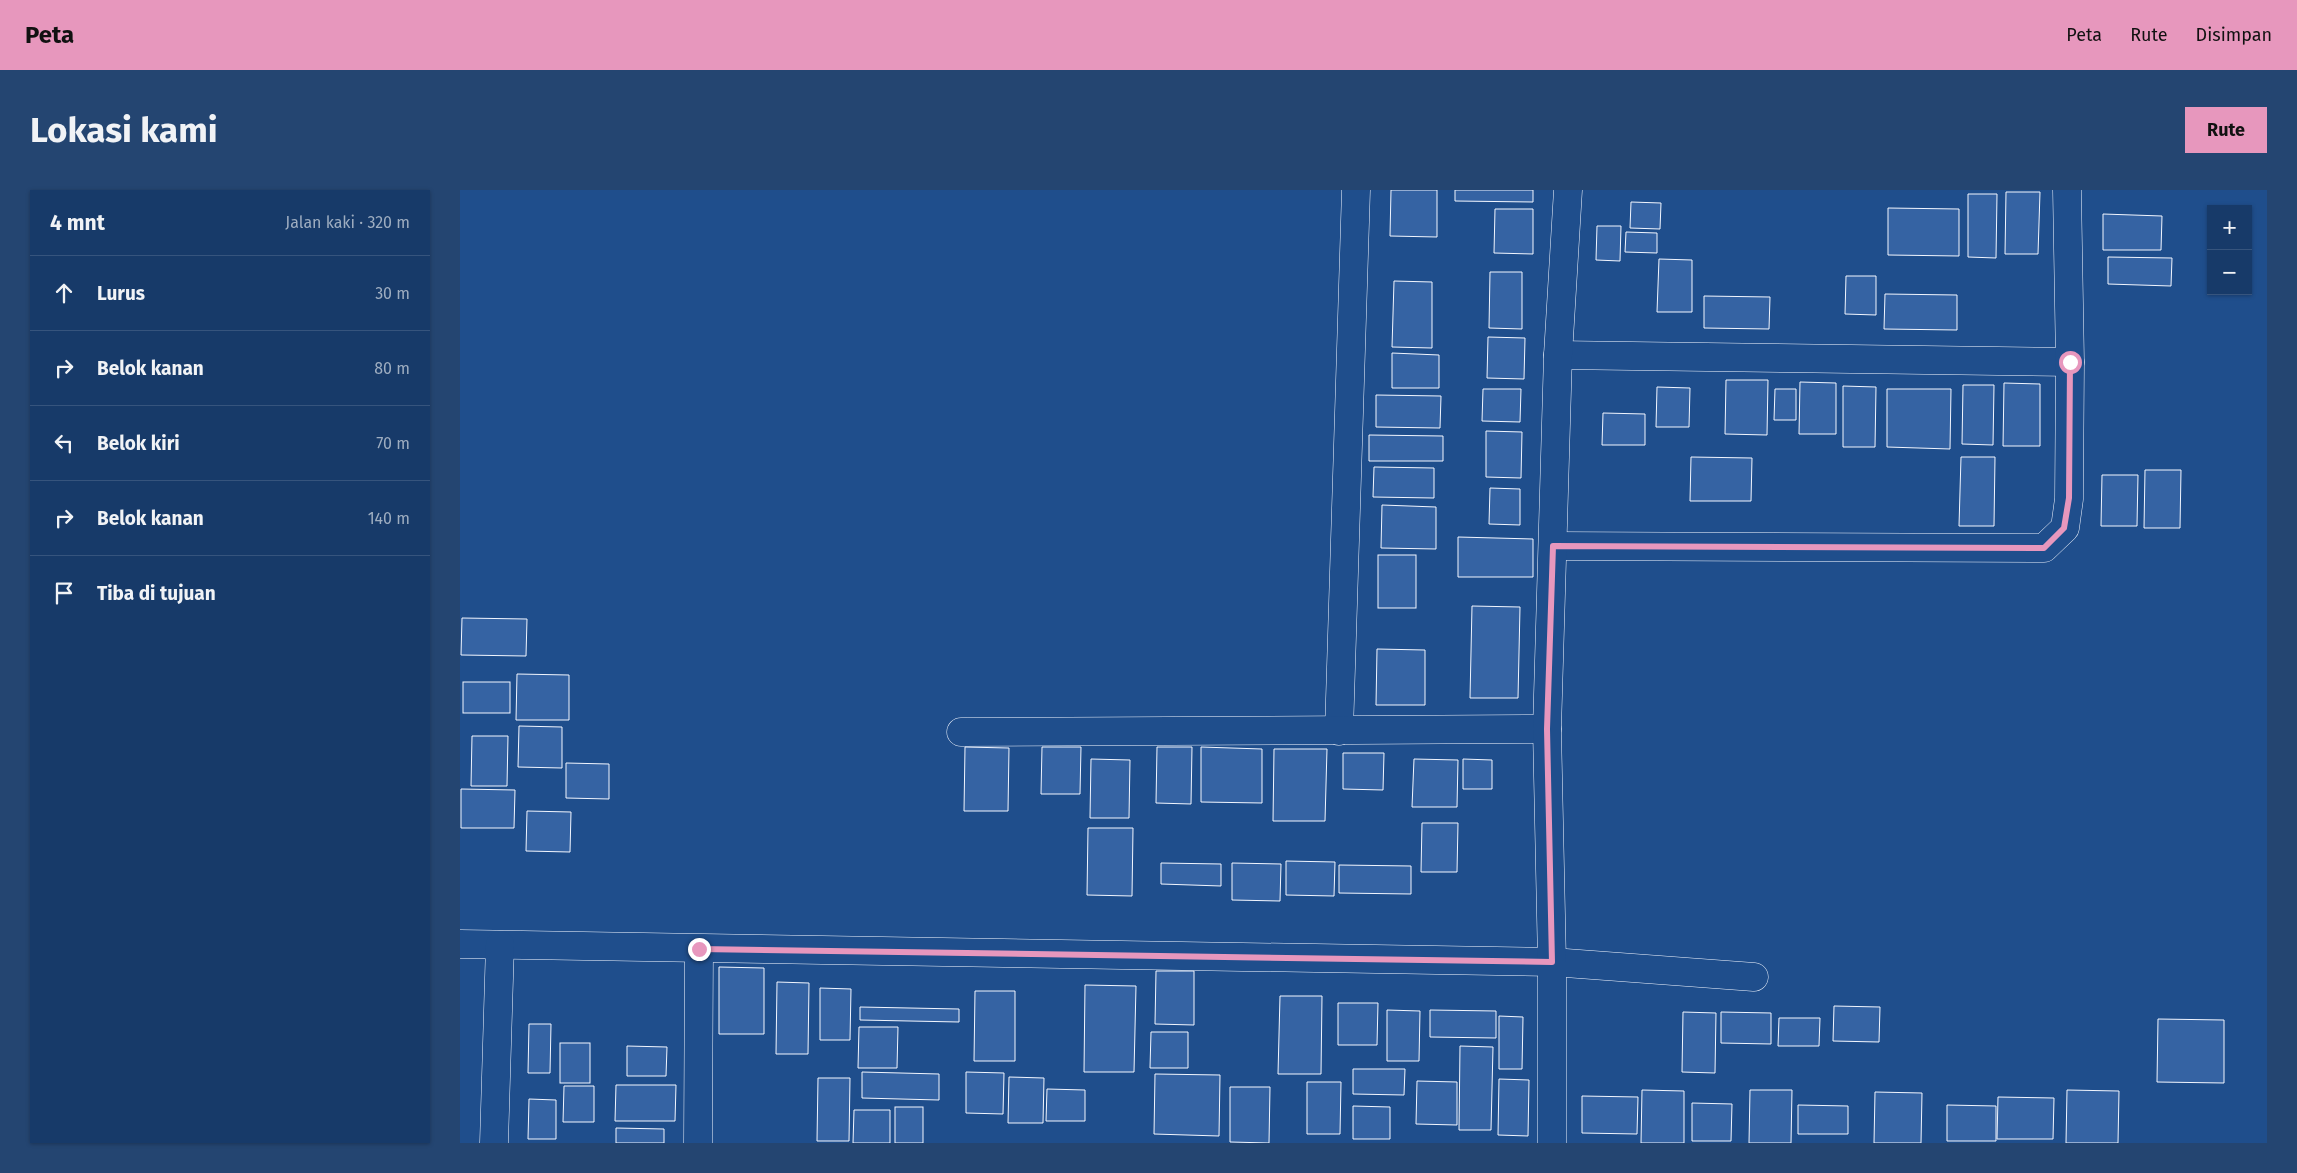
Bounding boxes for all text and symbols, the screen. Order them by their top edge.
text: Peta [25,21,74,49]
text: Peta [2066,24,2102,46]
text: Rute [2130,24,2168,46]
text: Disimpan [2196,24,2272,46]
button: Rute [2185,107,2267,153]
text: Lokasi kami [30,109,218,151]
map controls [2207,205,2252,295]
button: + [2207,205,2252,250]
text: 4 mnt [50,210,105,236]
text: Jalan kaki · 320 m [285,213,410,232]
button: − [2207,250,2252,295]
icon: ahead [50,279,78,307]
text: Lurus [97,282,145,305]
text: 30 m [375,284,410,303]
route start [2059,351,2082,374]
icon: right [50,354,78,382]
text: Belok kanan [97,357,204,380]
text: 80 m [374,359,410,378]
icon: left [50,429,78,457]
text: Belok kiri [97,432,180,455]
text: 70 m [376,434,410,453]
icon: right [50,504,78,532]
text: Belok kanan [97,507,204,530]
text: 140 m [368,509,410,528]
icon: arrive [50,579,78,607]
text: Tiba di tujuan [97,582,216,605]
route end [688,938,711,961]

